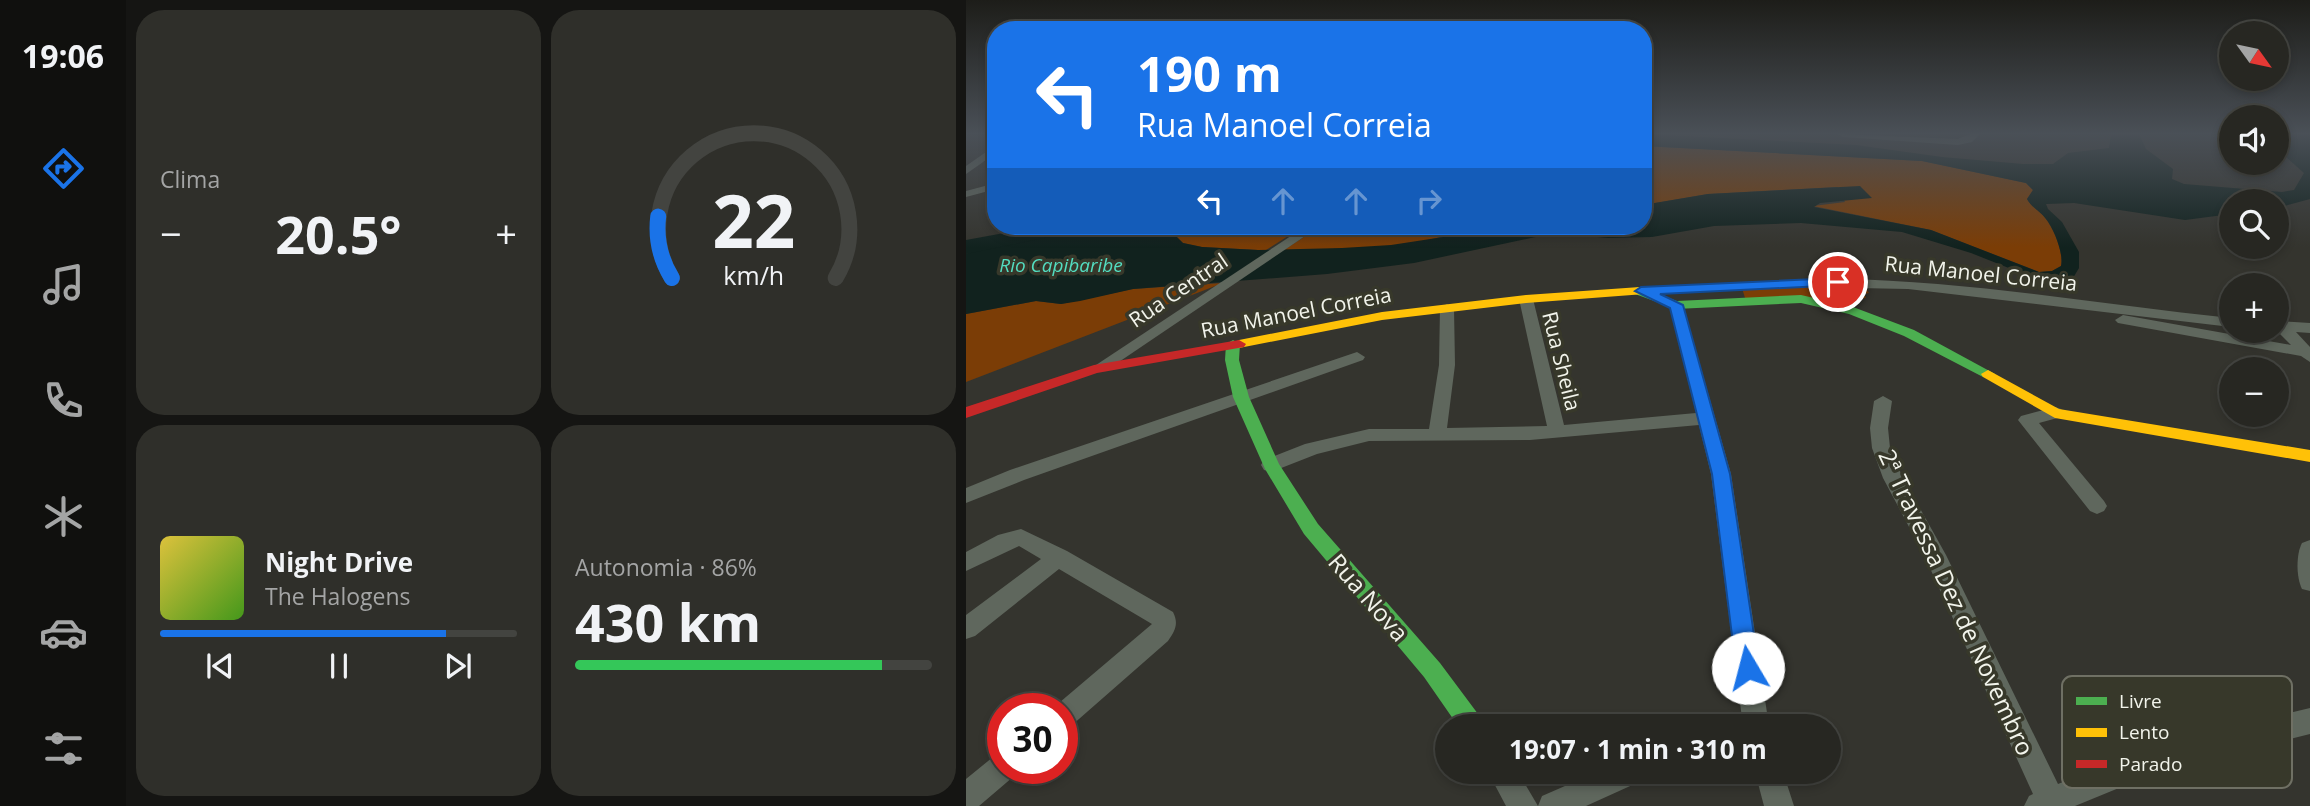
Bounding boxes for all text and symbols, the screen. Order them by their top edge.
north arrow [2219,21,2289,91]
map controls [2219,21,2289,427]
text: 19:06 [22,34,104,77]
text: 190 m [1137,40,1282,106]
icon: left [1022,49,1113,140]
text: Rua Manoel Correia [1137,103,1432,146]
button: sound [2219,105,2289,175]
icon: directions [39,144,88,193]
text: Clima [160,163,220,195]
text: 22 [712,171,795,270]
icon: left [1191,182,1229,220]
icon: ahead [1264,182,1302,220]
icon: ahead [1337,182,1375,220]
icon: right [1410,182,1448,220]
button: search [2219,189,2289,259]
text: 20.5° [275,198,402,269]
text: − [160,207,182,259]
text: + [495,207,517,259]
street label: Rua Central [1123,247,1233,333]
street label: Rua Manoel Correia [1883,249,2079,297]
water label: Rio Capibaribe [999,252,1123,278]
pin [1808,252,1868,312]
text: km/h [723,258,784,292]
icon: music [39,260,88,309]
icon: arrive [1819,263,1857,301]
button: + [2219,273,2289,343]
street label: Rua Manoel Correia [1198,280,1394,344]
street label: Rua Sheila [1536,308,1588,414]
button: − [2219,357,2289,427]
icon: phone [39,376,88,425]
street label: 2ª Travessa Dez de Novembro [1871,443,2043,761]
icon: climate [39,492,88,541]
text: Night Drive [265,544,413,580]
street label: Rua Nova [1321,546,1417,648]
text: Autonomia · 86% [575,551,757,583]
text: The Halogens [265,580,411,612]
text: 430 km [575,586,761,657]
icon: car [39,608,88,657]
position arrow [1711,631,1785,705]
icon: previous [201,647,239,685]
icon: pause [320,647,358,685]
icon: next [439,647,477,685]
legend [2062,676,2292,788]
text: Livre [2119,688,2162,714]
speed limit sign: 30 [987,693,1078,784]
text: Lento [2119,719,2169,745]
icon: filters [39,724,88,773]
text: 19:07 · 1 min · 310 m [1509,731,1767,767]
text: Parado [2119,751,2182,777]

